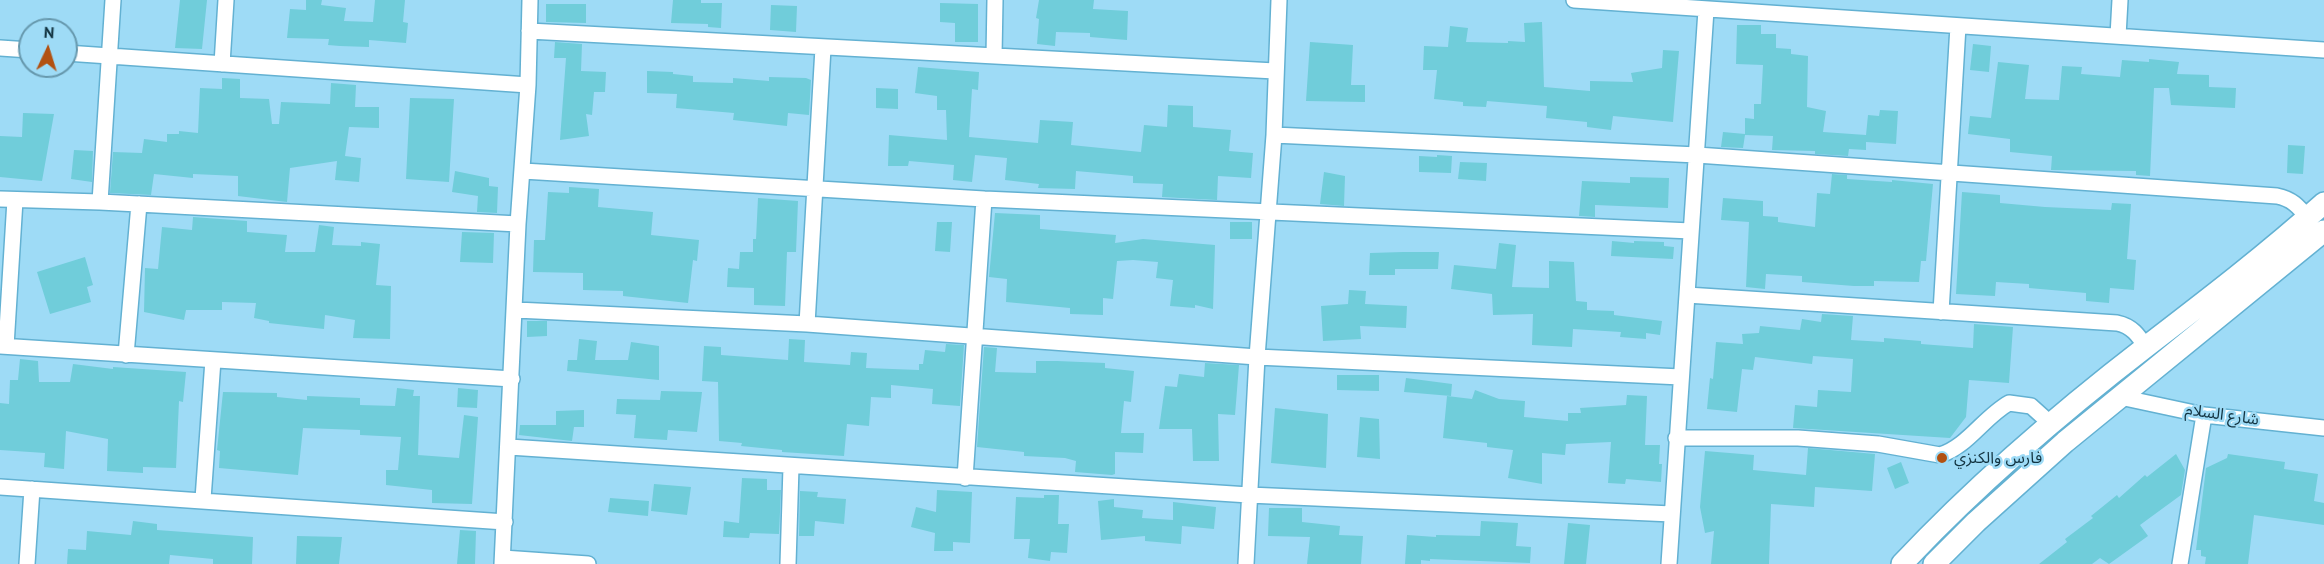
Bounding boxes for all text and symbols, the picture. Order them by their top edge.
north arrow [18,18,78,78]
text: N [43,22,55,42]
street label: شارع السلام [2184,400,2260,430]
place label: فارس والكنزي [1954,448,2042,468]
marker: فارس والكنزي [1935,451,1949,465]

